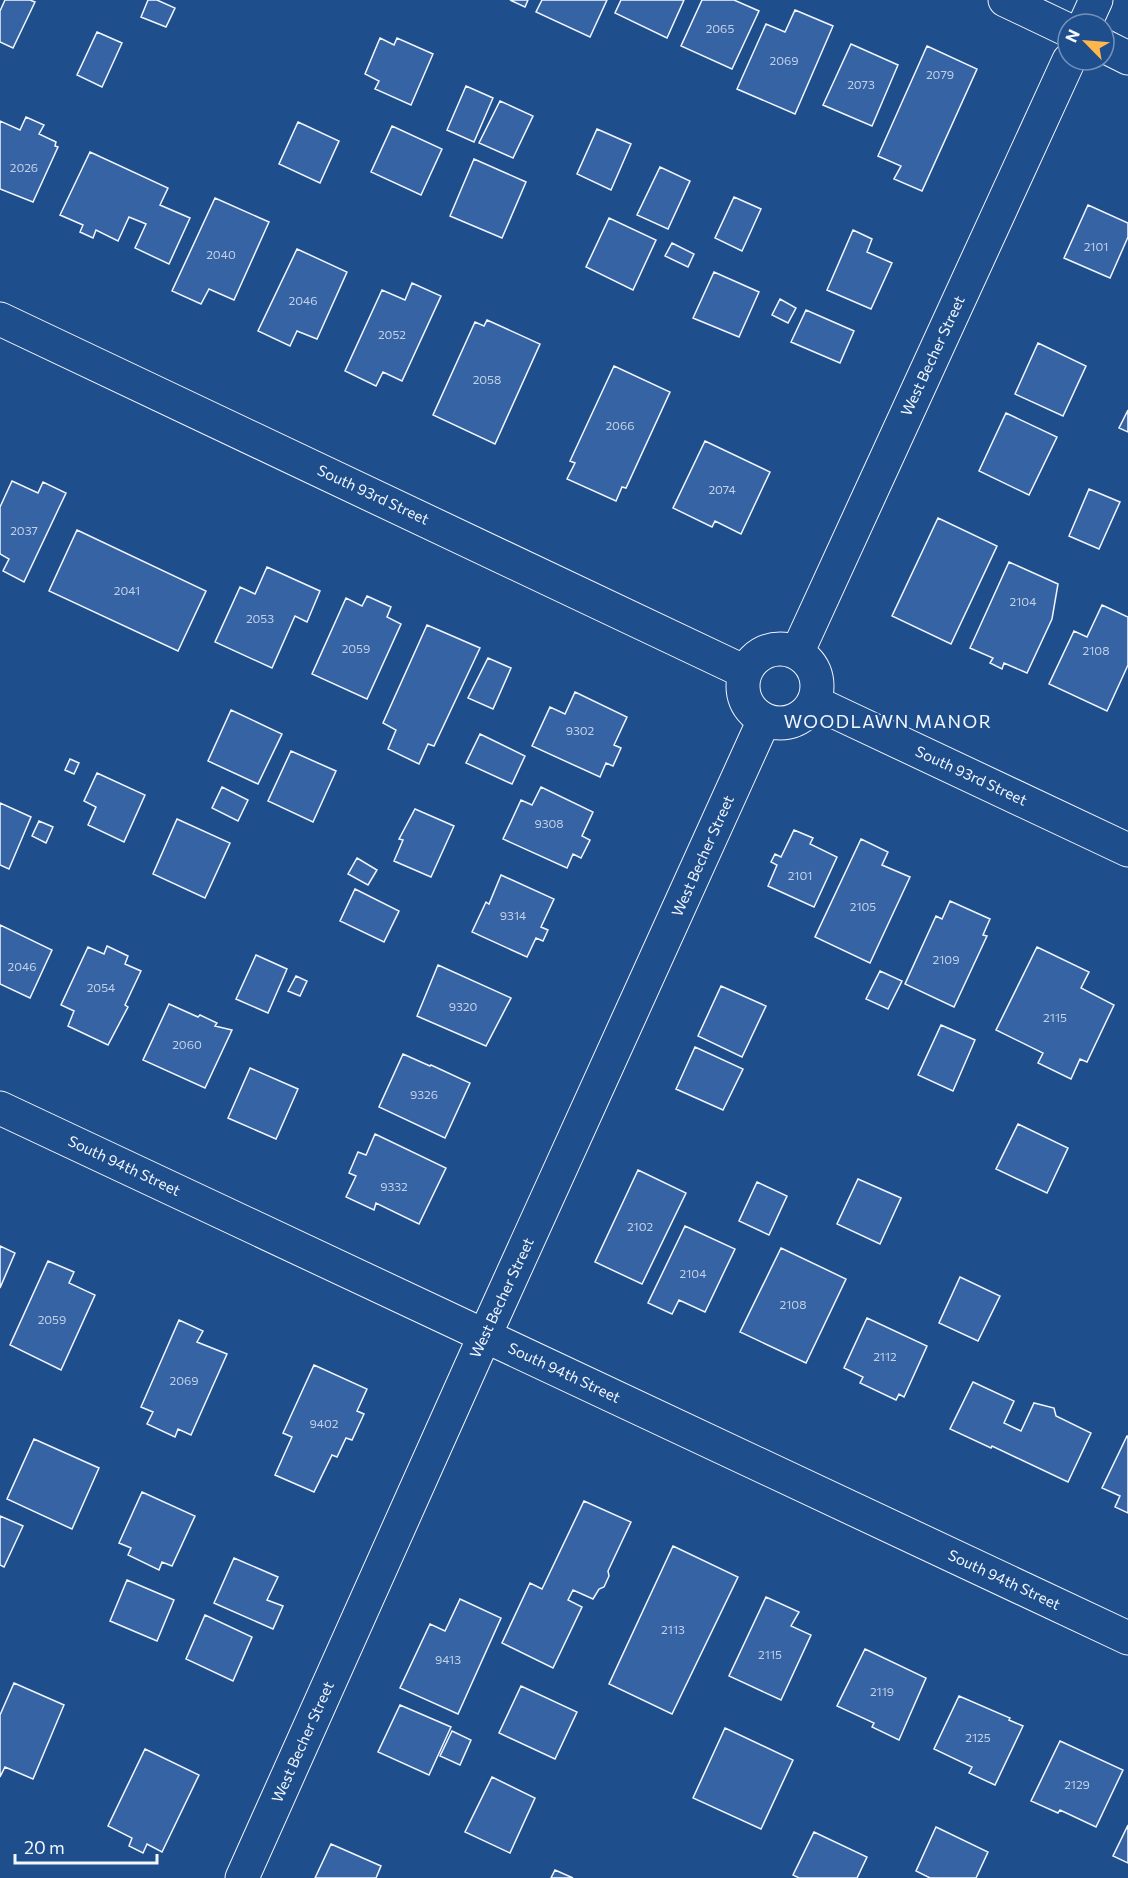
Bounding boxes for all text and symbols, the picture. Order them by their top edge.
north arrow [1056,12,1116,72]
house number: 2065 [706,21,734,35]
text: N [1061,26,1083,45]
house number: 2069 [770,53,798,67]
house number: 2079 [926,67,954,81]
house number: 2073 [847,77,875,91]
house number: 2026 [10,160,38,174]
house number: 2101 [1084,239,1108,253]
house number: 2040 [206,247,236,261]
house number: 2046 [289,293,317,307]
street label: West Becher Street [896,293,968,419]
house number: 2052 [378,327,406,341]
house number: 2058 [473,372,501,386]
house number: 2066 [605,418,635,432]
street label: South 93rd Street [315,460,432,528]
house number: 2074 [708,482,736,496]
house number: 2037 [10,523,38,537]
house number: 2041 [114,583,140,597]
house number: 2104 [1010,594,1036,608]
house number: 2053 [246,611,274,625]
house number: 2059 [342,641,370,655]
house number: 2108 [1083,643,1109,657]
district label: WOODLAWN MANOR [784,710,992,732]
house number: 9302 [566,723,595,737]
street label: South 93rd Street [913,741,1030,809]
street label: West Becher Street [667,792,737,919]
house number: 9308 [534,816,564,830]
house number: 2101 [788,868,812,882]
house number: 2105 [850,899,876,913]
house number: 9314 [500,908,526,922]
house number: 2109 [933,952,959,966]
house number: 2046 [8,959,36,973]
house number: 2054 [87,980,115,994]
house number: 9320 [449,999,477,1013]
house number: 2115 [1043,1010,1067,1024]
house number: 2060 [172,1037,202,1051]
house number: 9326 [410,1087,438,1101]
street label: South 94th Street [65,1131,183,1199]
house number: 9332 [380,1179,408,1193]
house number: 2102 [627,1219,653,1233]
street label: West Becher Street [465,1235,537,1361]
house number: 2104 [680,1266,706,1280]
house number: 2108 [780,1297,806,1311]
house number: 2059 [38,1312,66,1326]
street label: South 94th Street [505,1338,623,1406]
house number: 2112 [873,1349,897,1363]
house number: 2069 [170,1373,198,1387]
house number: 9402 [310,1416,339,1430]
street label: South 94th Street [945,1545,1063,1613]
house number: 2113 [661,1622,685,1636]
house number: 2115 [758,1647,782,1661]
house number: 9413 [435,1652,461,1666]
street label: West Becher Street [267,1678,337,1805]
house number: 2119 [870,1684,894,1698]
house number: 2125 [965,1730,991,1744]
house number: 2129 [1064,1777,1090,1791]
scale bar [15,1827,158,1865]
text: 20 m [24,1836,65,1858]

